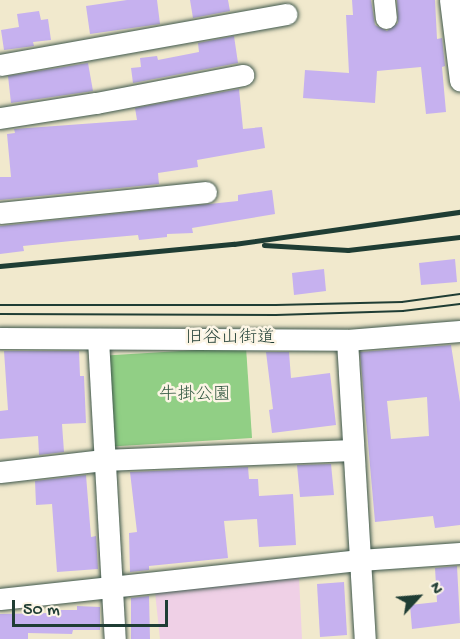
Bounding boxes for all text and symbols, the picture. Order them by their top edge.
street label: 旧谷山街道 [185,328,275,350]
park label: 牛掛公園 [159,385,231,407]
north arrow [388,567,448,627]
text: N [424,580,445,598]
scale bar [15,588,171,626]
text: 50 m [23,600,60,621]

